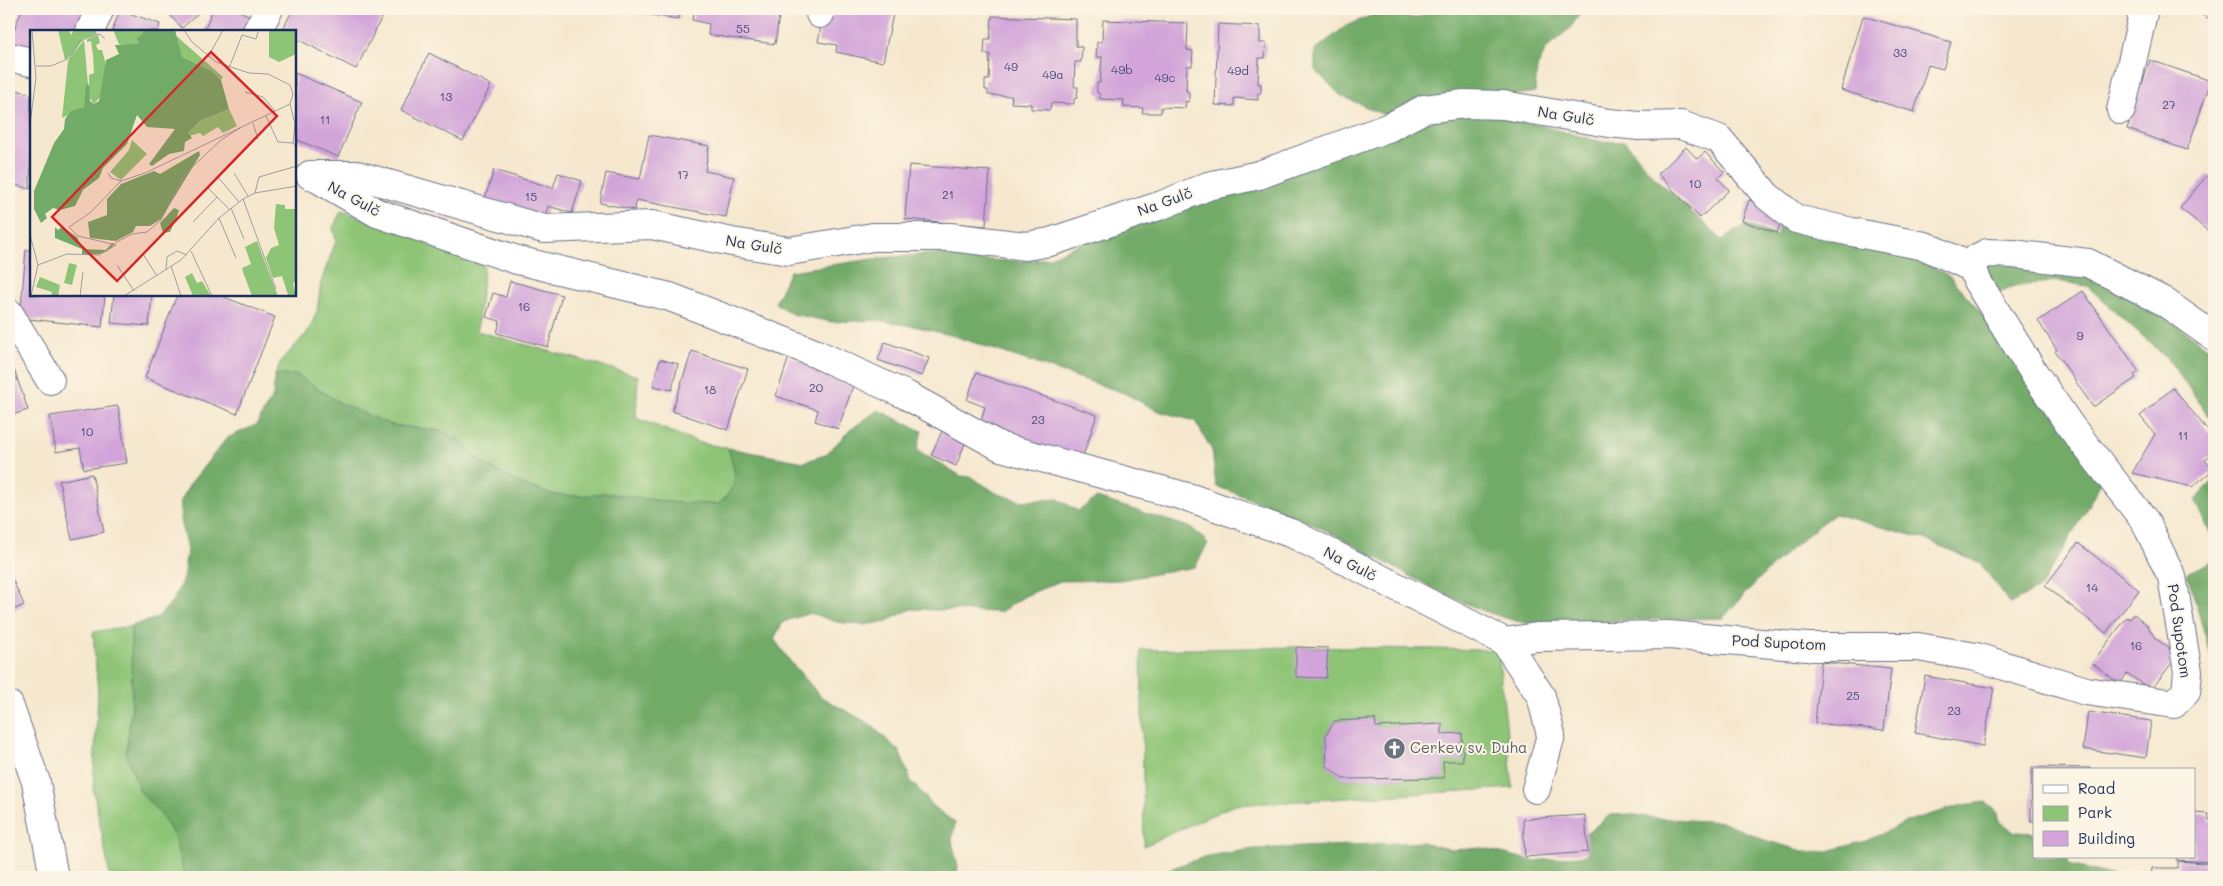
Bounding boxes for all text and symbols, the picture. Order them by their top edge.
house number: 55 [736,20,750,36]
inset map [30,30,296,296]
house number: 33 [1893,44,1907,60]
house number: 49 [1004,58,1018,74]
house number: 49b [1111,61,1133,77]
house number: 49d [1227,62,1249,78]
house number: 49a [1042,66,1064,82]
house number: 49c [1154,69,1176,85]
house number: 13 [440,88,452,104]
house number: 27 [2162,96,2176,112]
street label: Na Gulč [1536,101,1596,129]
house number: 11 [320,111,330,127]
house number: 17 [677,166,689,182]
house number: 10 [1689,175,1702,191]
street label: Na Gulč [325,176,385,220]
street label: Na Gulč [1134,182,1195,220]
house number: 21 [942,186,954,202]
house number: 15 [525,188,537,204]
street label: Na Gulč [724,230,784,258]
house number: 16 [518,298,530,314]
house number: 9 [2076,327,2084,343]
house number: 20 [809,379,824,395]
house number: 18 [704,381,716,397]
house number: 23 [1031,411,1045,427]
house number: 10 [81,423,94,439]
house number: 11 [2178,427,2188,443]
street label: Na Gulč [1320,541,1381,585]
house number: 14 [2086,579,2098,595]
street label: Pod Supotom [2164,583,2196,679]
street label: Pod Supotom [1731,630,1827,654]
house number: 16 [2130,637,2142,653]
house number: 25 [1846,687,1860,703]
house number: 23 [1947,702,1961,718]
church icon: Cerkev sv. Duha [1382,736,1406,760]
place label: Cerkev sv. Duha [1410,737,1527,757]
legend [2033,768,2196,858]
text: Road [2078,778,2115,798]
text: Park [2078,802,2112,822]
text: Building [2078,828,2135,848]

